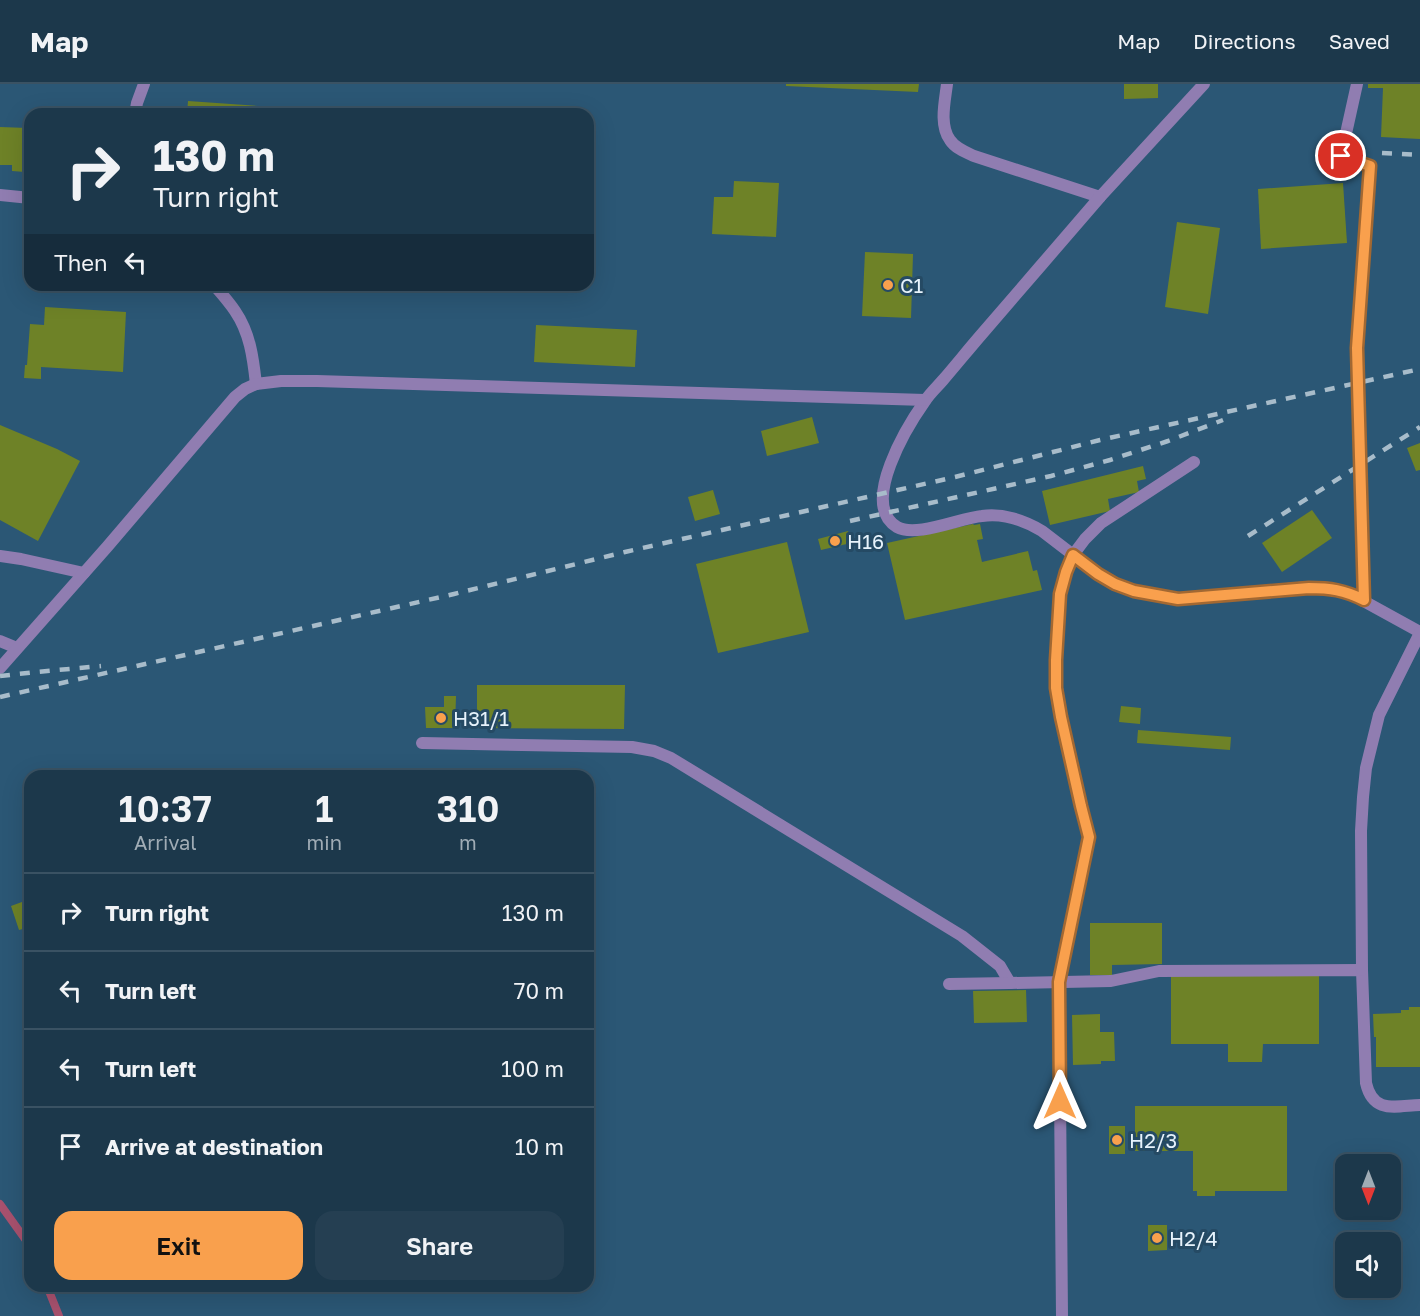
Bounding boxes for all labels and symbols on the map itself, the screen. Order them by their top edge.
pin [1315,130,1366,181]
place label: C1 [900,273,924,297]
marker: C1 [881,278,895,292]
place label: H16 [847,529,884,553]
marker: H16 [828,534,842,548]
place label: H31/1 [453,706,509,730]
marker: H31/1 [434,711,448,725]
position arrow [1028,1069,1092,1133]
place label: H2/3 [1129,1128,1177,1152]
marker: H2/3 [1110,1133,1124,1147]
north arrow [1335,1154,1401,1220]
place label: H2/4 [1169,1226,1218,1250]
marker: H2/4 [1150,1231,1164,1245]

